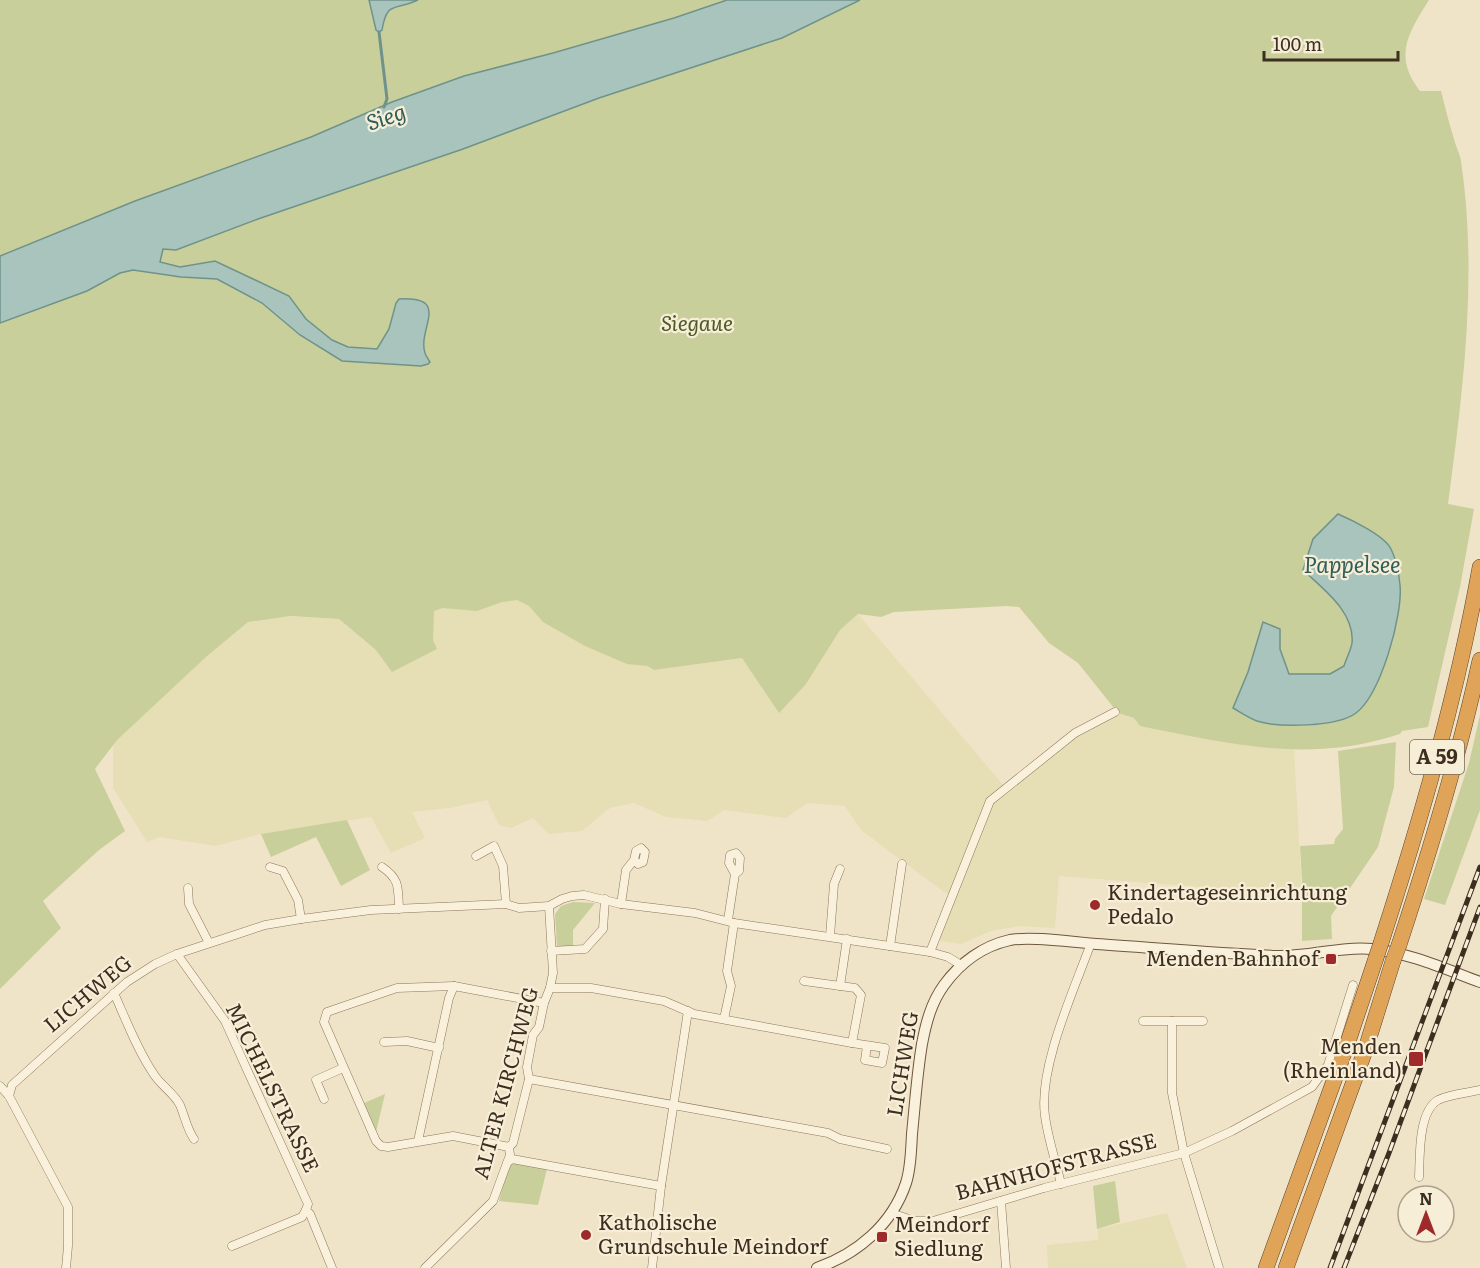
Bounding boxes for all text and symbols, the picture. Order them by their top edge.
scale bar [1264,24,1398,62]
text: 100 m [1273,30,1322,57]
water label: Sieg [361,93,410,138]
park label: Siegaue [661,306,733,337]
water label: Pappelsee [1304,547,1400,580]
road number: A 59 [1410,740,1464,774]
place label: Kindertageseinrichtung Pedalo [1107,875,1347,930]
marker: Kindertageseinrichtung Pedalo [1088,898,1102,912]
place label: Menden Bahnhof [1145,941,1321,972]
street label: LICHWEG [36,946,137,1038]
marker: Menden Bahnhof [1324,952,1338,966]
street label: ALTER KIRCHWEG [463,983,544,1182]
street label: MICHELSTRASSE [220,997,329,1177]
street label: LICHWEG [877,1008,924,1119]
place label: Menden (Rheinland) [1283,1029,1402,1084]
marker: Menden (Rheinland) [1407,1050,1425,1068]
street label: BAHNHOFSTRASSE [951,1123,1159,1206]
north arrow [1396,1184,1456,1244]
text: N [1419,1186,1433,1210]
place label: Katholische Grundschule Meindorf [598,1205,829,1260]
place label: Meindorf Siedlung [894,1207,991,1262]
marker: Katholische Grundschule Meindorf [579,1228,593,1242]
marker: Meindorf Siedlung [875,1230,889,1244]

